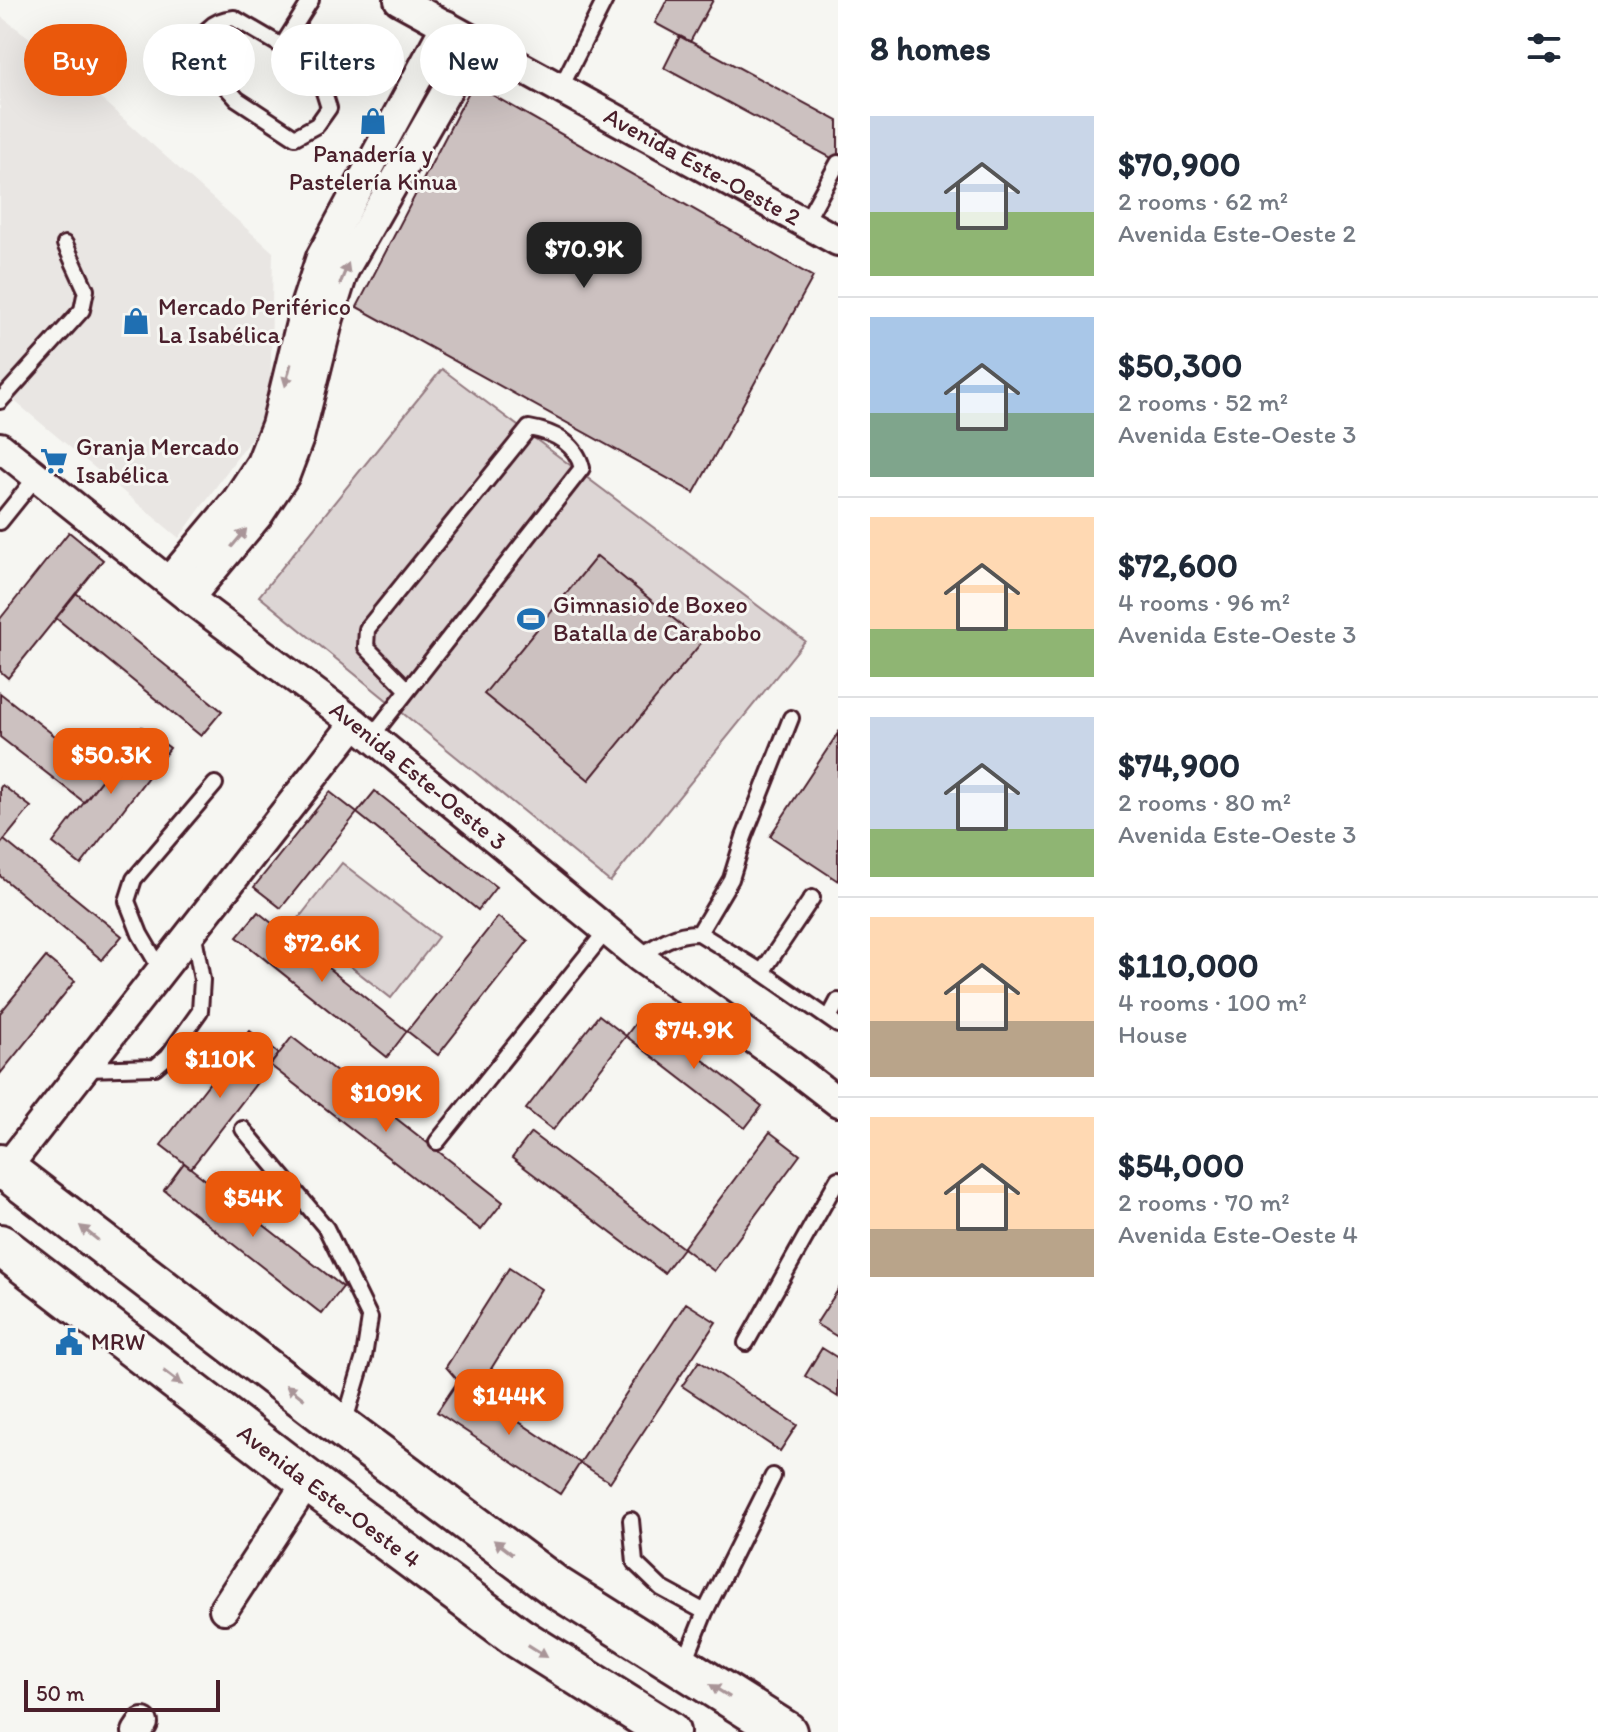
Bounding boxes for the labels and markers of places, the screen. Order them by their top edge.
shop icon: Panadería y Pastelería Kinua [358,106,388,136]
place label: Panadería y Pastelería Kinua [289,139,458,196]
pin: $70.9K [519,222,649,290]
place label: Mercado Periférico La Isabélica [158,292,351,349]
shop icon: Mercado Periférico La Isabélica [121,306,151,336]
place label: Granja Mercado Isabélica [76,432,239,489]
supermarket icon: Granja Mercado Isabélica [39,446,69,476]
place label: Gimnasio de Boxeo Batalla de Carabobo [553,590,761,647]
sports icon: Gimnasio de Boxeo Batalla de Carabobo [516,604,546,634]
pin: $50.3K [46,728,176,796]
pin: $72.6K [257,916,387,984]
pin: $74.9K [629,1003,759,1071]
pin: $110K [164,1032,276,1100]
pin: $109K [330,1066,442,1134]
pin: $54K [206,1171,300,1239]
public building icon: MRW [54,1327,84,1357]
place label: MRW [91,1327,145,1356]
pin: $144K [453,1369,565,1437]

